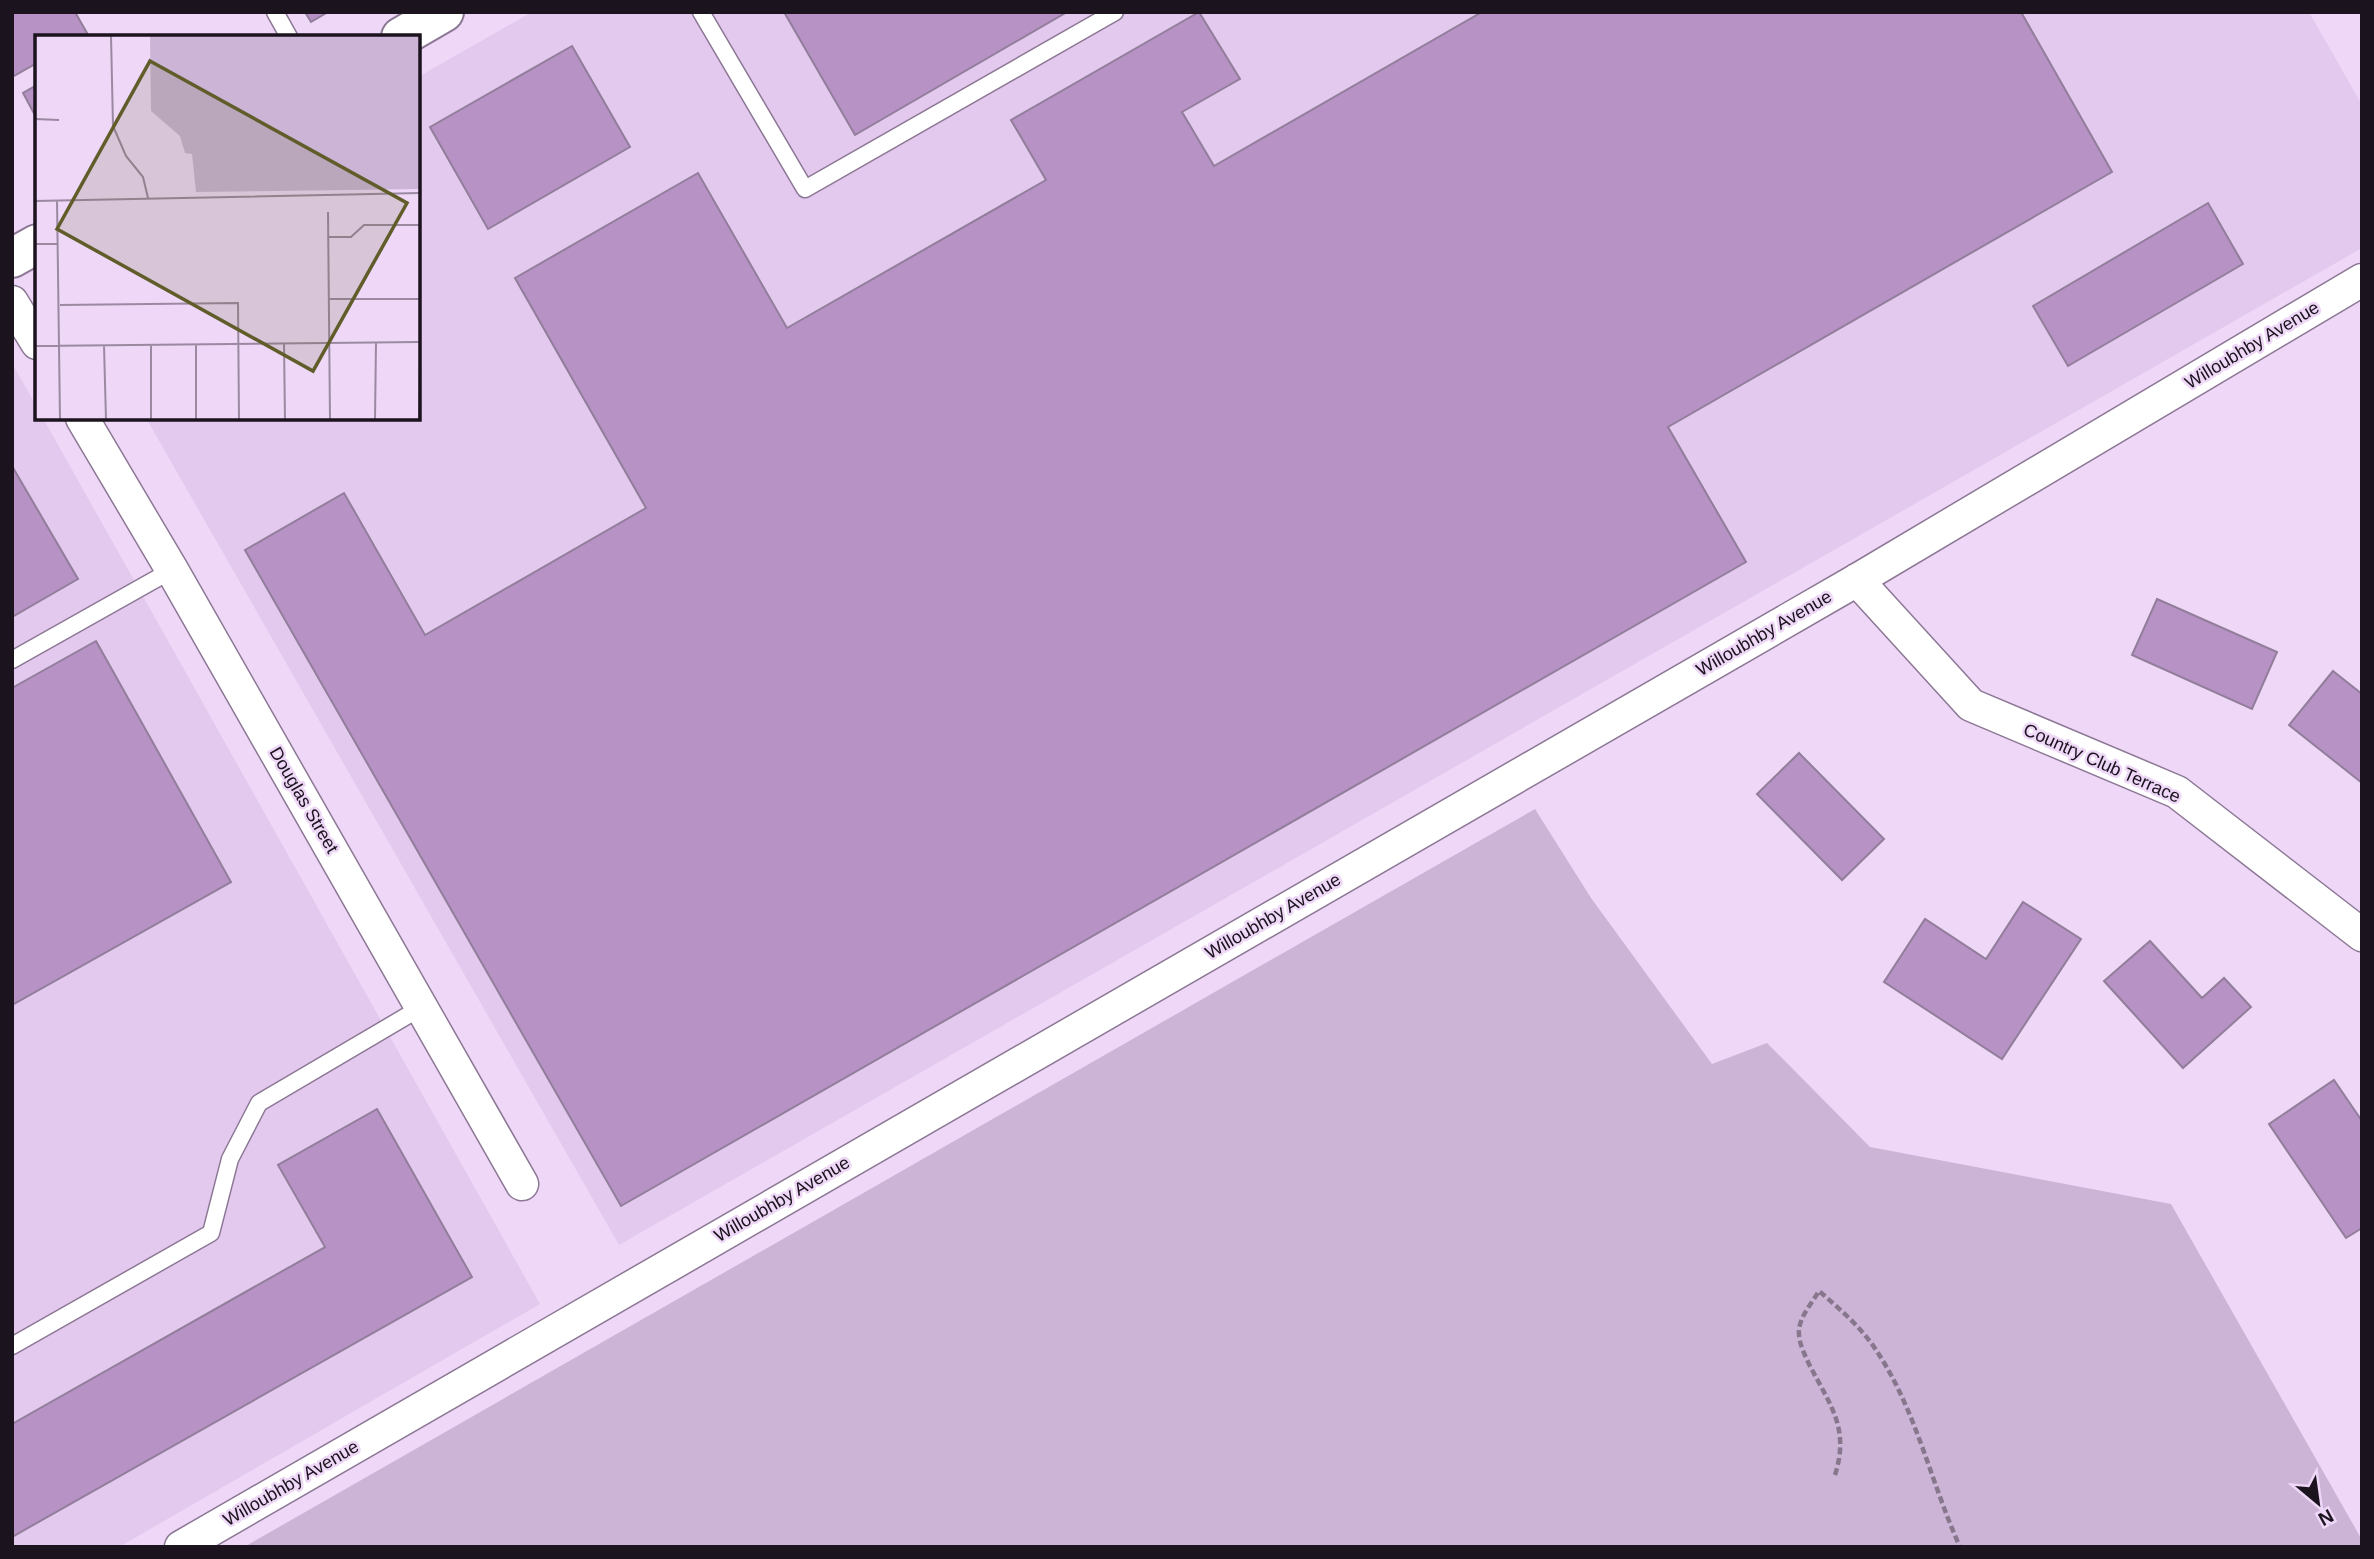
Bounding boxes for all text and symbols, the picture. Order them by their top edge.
inset map [35,35,420,420]
street label: Willoubhby Avenue [2181,297,2323,393]
street label: Willoubhby Avenue [1693,586,1835,680]
street label: Country Club Terrace [2020,719,2184,807]
street label: Douglas Street [266,743,342,857]
street label: Willoubhby Avenue [1202,869,1344,963]
street label: Willoubhby Avenue [711,1152,853,1246]
street label: Willoubhby Avenue [220,1436,362,1530]
north arrow [2283,1468,2353,1538]
text: N [2315,1505,2337,1530]

